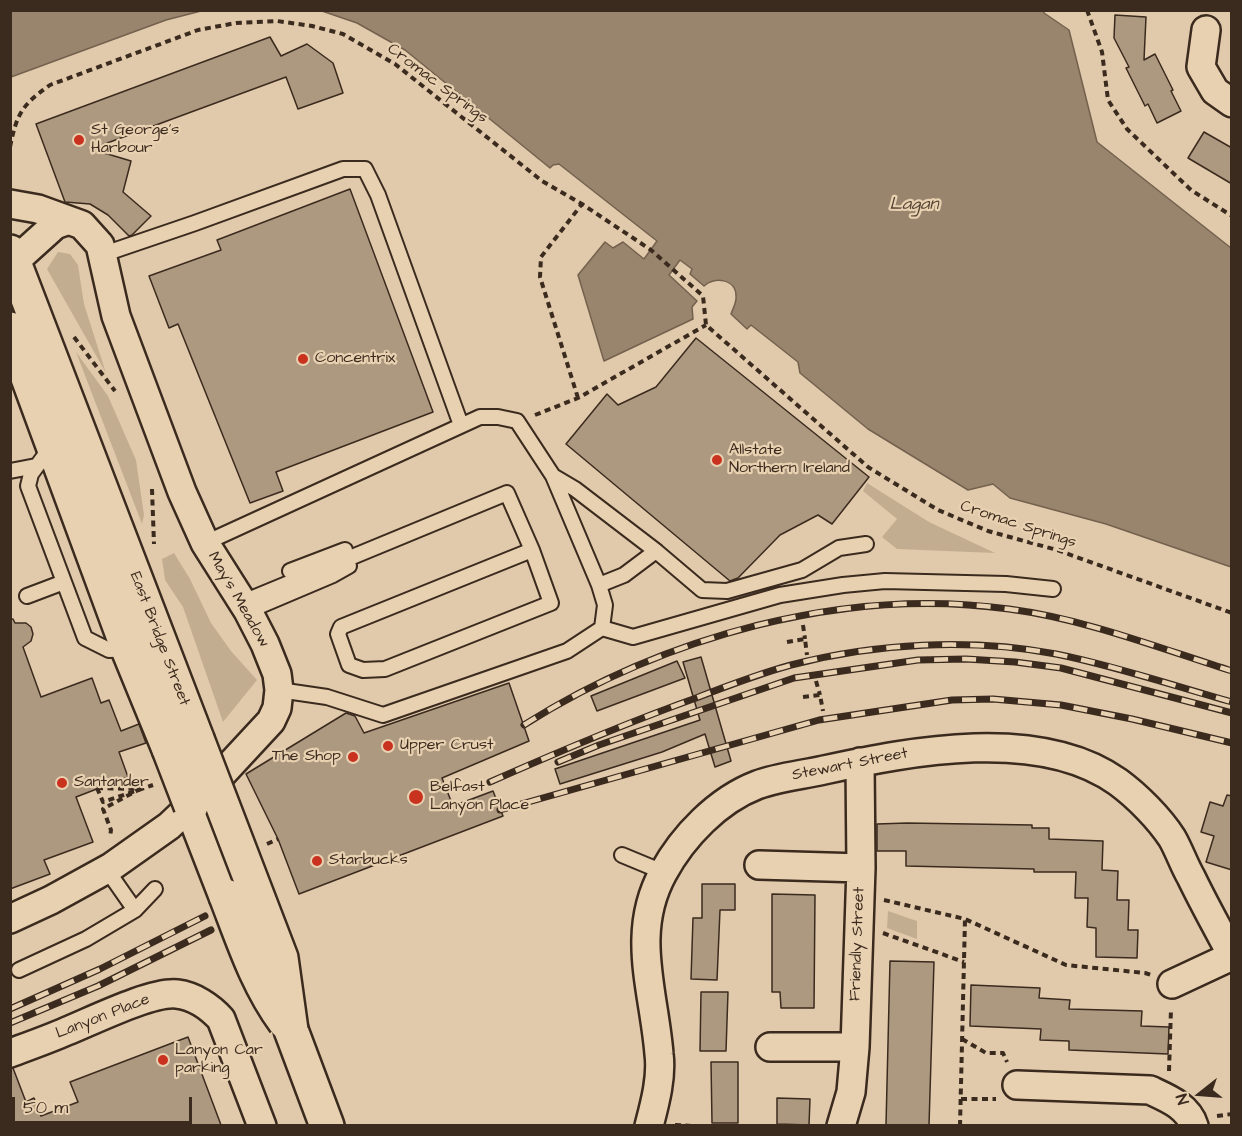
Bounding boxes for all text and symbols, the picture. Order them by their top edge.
street label: Cromac Springs [383,40,491,128]
place label: St George's Harbour [91,121,179,159]
marker: St George's Harbour [72,133,86,147]
water label: Lagan [889,194,939,216]
place label: Concentrix [315,349,395,369]
marker: Concentrix [296,352,310,366]
place label: Allstate Northern Ireland [729,441,850,479]
marker: Allstate Northern Ireland [710,453,724,467]
street label: Cromac Springs [957,497,1079,553]
street label: May's Meadow [203,549,273,651]
street label: East Bridge Street [125,569,193,709]
place label: Upper Crust [400,736,493,756]
marker: Upper Crust [381,739,395,753]
street label: Stewart Street [790,744,910,786]
place label: The Shop [272,747,341,767]
marker: The Shop [346,750,360,764]
place label: Santander [74,773,149,793]
marker: Santander [55,776,69,790]
place label: Belfast Lanyon Place [430,778,529,816]
marker: Belfast Lanyon Place [407,788,425,806]
place label: Starbucks [329,851,408,871]
marker: Starbucks [310,854,324,868]
street label: Friendly Street [846,887,870,1001]
street label: Lanyon Place [53,990,153,1044]
place label: Lanyon Car parking [175,1041,263,1079]
marker: Lanyon Car parking [156,1053,170,1067]
north arrow [1170,1064,1230,1124]
scale bar [15,1085,195,1123]
text: N [1171,1091,1195,1107]
text: 50 m [23,1095,68,1120]

